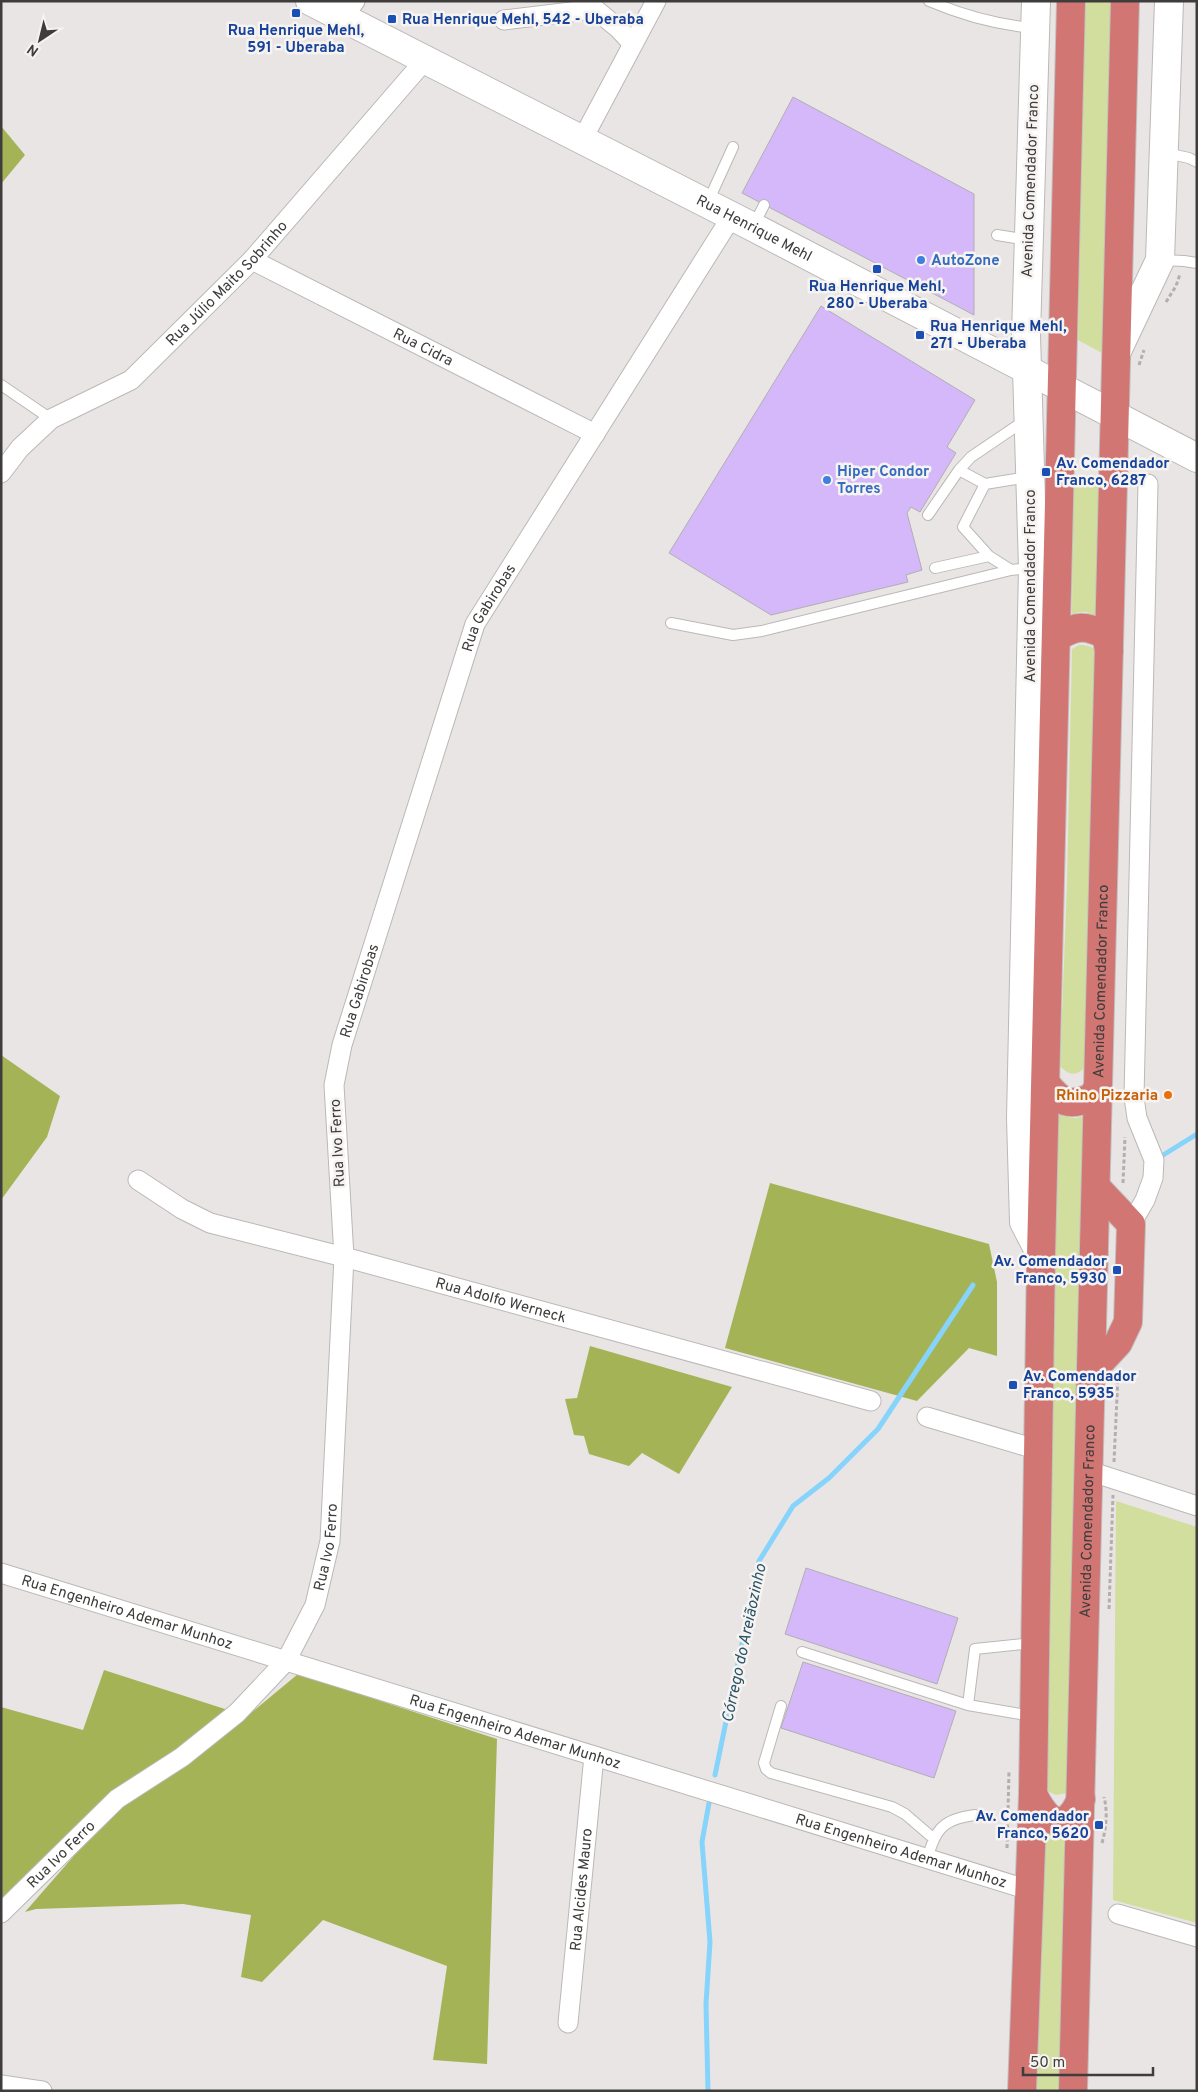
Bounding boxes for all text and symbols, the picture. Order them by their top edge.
marker: Rua Henrique Mehl, 591 - Uberaba [290,7,302,19]
place label: Rua Henrique Mehl, 542 - Uberaba [402,11,644,30]
marker: Rua Henrique Mehl, 542 - Uberaba [386,13,398,25]
north arrow [15,15,65,65]
place label: Rua Henrique Mehl, 591 - Uberaba [228,22,365,58]
text: N [24,40,42,59]
street label: Avenida Comendador Franco [1019,84,1044,278]
street label: Rua Henrique Mehl [693,192,815,267]
street label: Rua Júlio Maito Sobrinho [163,217,293,351]
place label: AutoZone [931,252,1000,271]
marker: AutoZone [915,254,927,266]
marker: Rua Henrique Mehl, 280 - Uberaba [871,263,883,275]
place label: Rua Henrique Mehl, 280 - Uberaba [809,278,946,314]
place label: Rua Henrique Mehl, 271 - Uberaba [930,318,1067,354]
street label: Rua Cidra [389,325,456,371]
marker: Rua Henrique Mehl, 271 - Uberaba [914,329,926,341]
place label: Av. Comendador Franco, 6287 [1056,455,1170,491]
place label: Hiper Condor Torres [837,463,930,499]
marker: Av. Comendador Franco, 6287 [1040,466,1052,478]
marker: Hiper Condor Torres [821,474,833,486]
street label: Avenida Comendador Franco [1022,489,1041,683]
street label: Rua Gabirobas [459,561,521,654]
street label: Avenida Comendador Franco [1090,884,1114,1078]
street label: Rua Gabirobas [337,942,384,1041]
place label: Rhino Pizzaria [1056,1087,1158,1106]
marker: Rhino Pizzaria [1162,1089,1174,1101]
street label: Rua Ivo Ferro [327,1098,350,1188]
place label: Av. Comendador Franco, 5930 [993,1253,1108,1289]
marker: Av. Comendador Franco, 5930 [1111,1264,1123,1276]
street label: Rua Adolfo Werneck [433,1274,568,1328]
place label: Av. Comendador Franco, 5935 [1023,1368,1137,1404]
marker: Av. Comendador Franco, 5935 [1007,1379,1019,1391]
street label: Avenida Comendador Franco [1077,1424,1101,1618]
street label: Rua Ivo Ferro [311,1503,343,1593]
water label: Córrego do Areiãozinho [718,1562,772,1725]
street label: Rua Engenheiro Ademar Munhoz [19,1572,235,1655]
street label: Rua Engenheiro Ademar Munhoz [407,1691,623,1774]
place label: Av. Comendador Franco, 5620 [975,1808,1090,1844]
street label: Rua Engenheiro Ademar Munhoz [793,1810,1009,1894]
street label: Rua Ivo Ferro [24,1817,100,1893]
marker: Av. Comendador Franco, 5620 [1093,1819,1105,1831]
street label: Rua Alcides Mauro [567,1827,598,1952]
scale bar [1023,2044,1153,2076]
text: 50 m [1030,2054,1065,2073]

